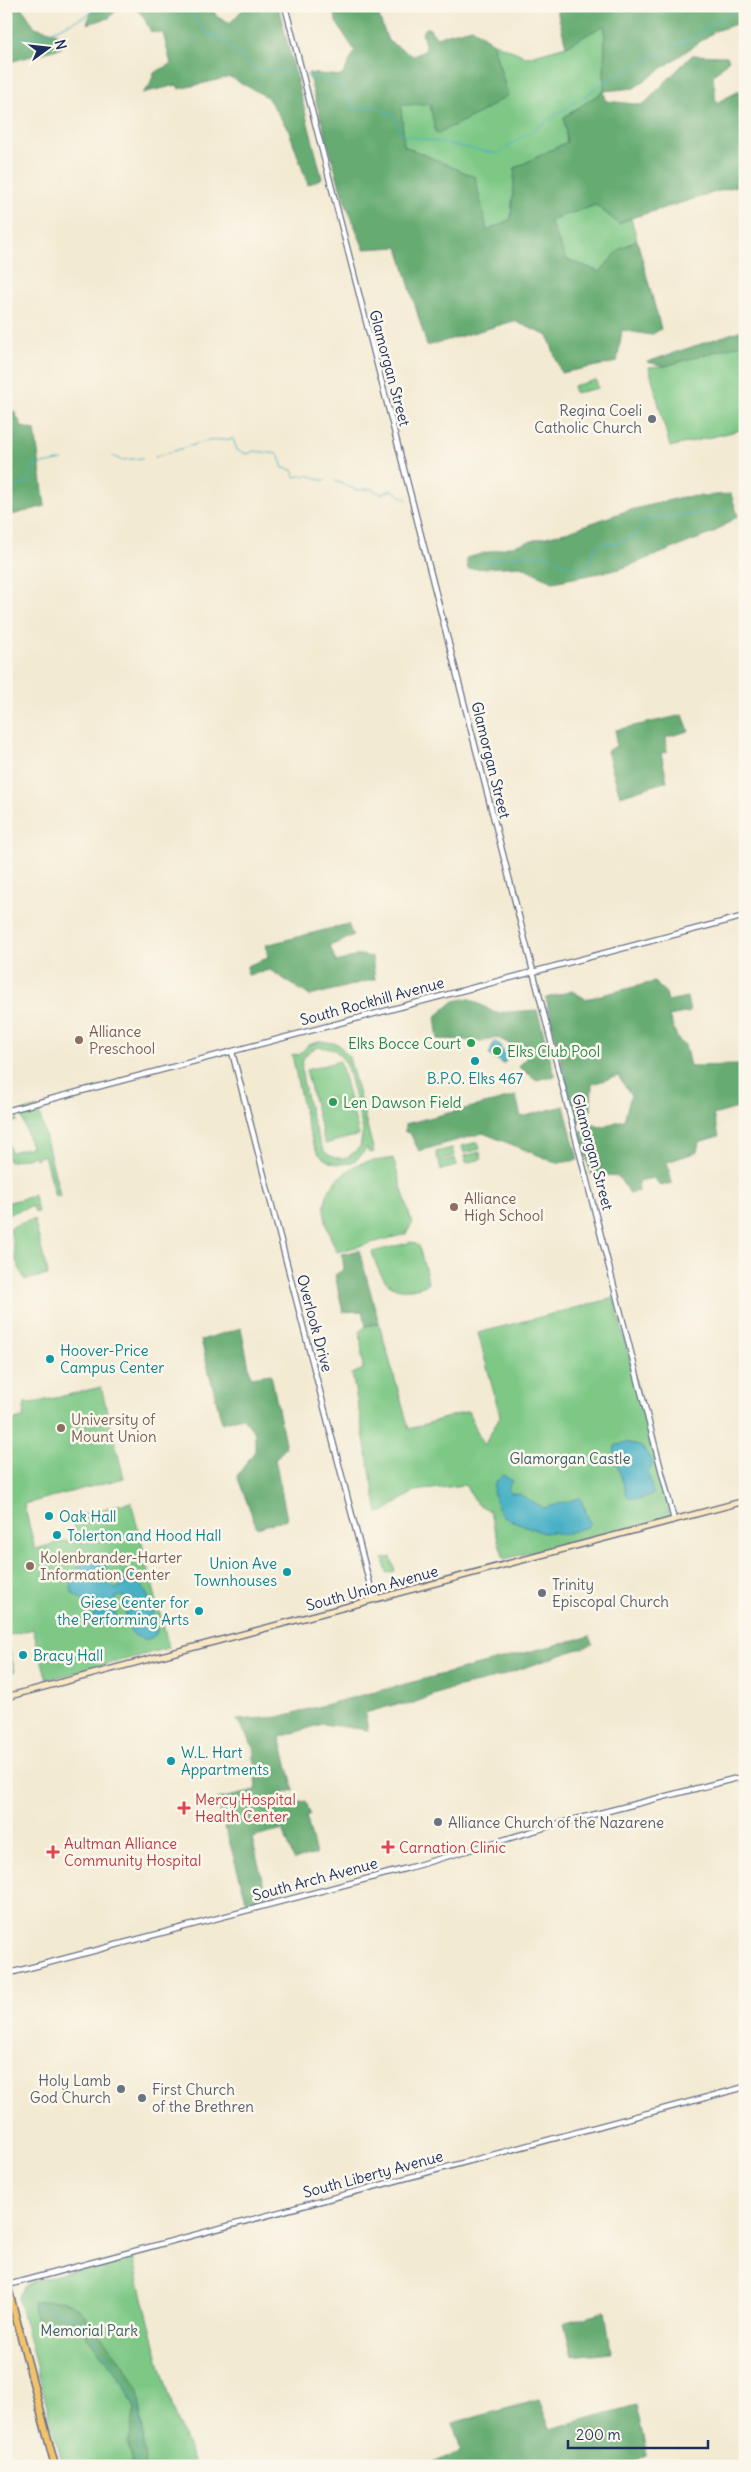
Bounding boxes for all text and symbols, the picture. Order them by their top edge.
north arrow [22,22,72,72]
text: N [51,38,71,52]
street label: Glamorgan Street [365,308,415,428]
place label: Regina Coeli Catholic Church [534,401,642,437]
marker: Regina Coeli Catholic Church [646,413,658,425]
street label: Glamorgan Street [467,700,515,820]
street label: South Rockhill Avenue [298,973,446,1029]
place label: Alliance Preschool [89,1022,155,1058]
marker: Alliance Preschool [73,1034,85,1046]
place label: Elks Bocce Court [348,1034,461,1053]
marker: Elks Bocce Court [465,1037,477,1049]
place label: Elks Club Pool [507,1042,600,1061]
marker: Elks Club Pool [491,1045,503,1057]
marker: B.P.O. Elks 467 [469,1055,481,1067]
place label: B.P.O. Elks 467 [427,1069,523,1088]
street label: Glamorgan Street [568,1092,618,1212]
place label: Len Dawson Field [343,1093,462,1112]
marker: Len Dawson Field [327,1096,339,1108]
place label: Alliance High School [464,1189,544,1225]
marker: Alliance High School [448,1201,460,1213]
street label: Overlook Drive [293,1272,337,1374]
place label: Hoover-Price Campus Center [60,1341,164,1377]
marker: Hoover-Price Campus Center [44,1353,56,1365]
place label: University of Mount Union [71,1410,157,1446]
marker: University of Mount Union [55,1422,67,1434]
park label: Glamorgan Castle [509,1449,631,1468]
place label: Oak Hall [59,1507,116,1526]
marker: Oak Hall [43,1510,55,1522]
place label: Tolerton and Hood Hall [67,1526,221,1545]
marker: Tolerton and Hood Hall [51,1529,63,1541]
place label: Kolenbrander-Harter Information Center [40,1548,182,1584]
place label: Union Ave Townhouses [194,1554,277,1590]
marker: Kolenbrander-Harter Information Center [24,1560,36,1572]
street label: South Union Avenue [304,1561,440,1615]
marker: Union Ave Townhouses [281,1566,293,1578]
place label: Trinity Episcopal Church [552,1575,669,1611]
marker: Trinity Episcopal Church [536,1587,548,1599]
place label: Giese Center for the Performing Arts [57,1593,189,1629]
marker: Giese Center for the Performing Arts [193,1605,205,1617]
place label: Bracy Hall [33,1646,103,1665]
marker: Bracy Hall [17,1649,29,1661]
place label: W.L. Hart Appartments [181,1743,269,1779]
marker: W.L. Hart Appartments [165,1755,177,1767]
place label: Mercy Hospital Health Center [195,1790,296,1826]
marker: Mercy Hospital Health Center [177,1801,191,1815]
place label: Alliance Church of the Nazarene [448,1813,664,1832]
marker: Alliance Church of the Nazarene [432,1816,444,1828]
place label: Aultman Alliance Community Hospital [64,1834,201,1870]
place label: Carnation Clinic [399,1838,506,1857]
marker: Carnation Clinic [381,1840,395,1854]
marker: Aultman Alliance Community Hospital [46,1845,60,1859]
street label: South Arch Avenue [250,1853,380,1905]
place label: Holy Lamb God Church [30,2071,111,2107]
place label: First Church of the Brethren [152,2080,254,2116]
marker: Holy Lamb God Church [115,2083,127,2095]
marker: First Church of the Brethren [136,2092,148,2104]
street label: South Liberty Avenue [301,2146,445,2202]
park label: Memorial Park [40,2321,138,2340]
scale bar [568,2417,708,2449]
text: 200 m [576,2425,621,2444]

